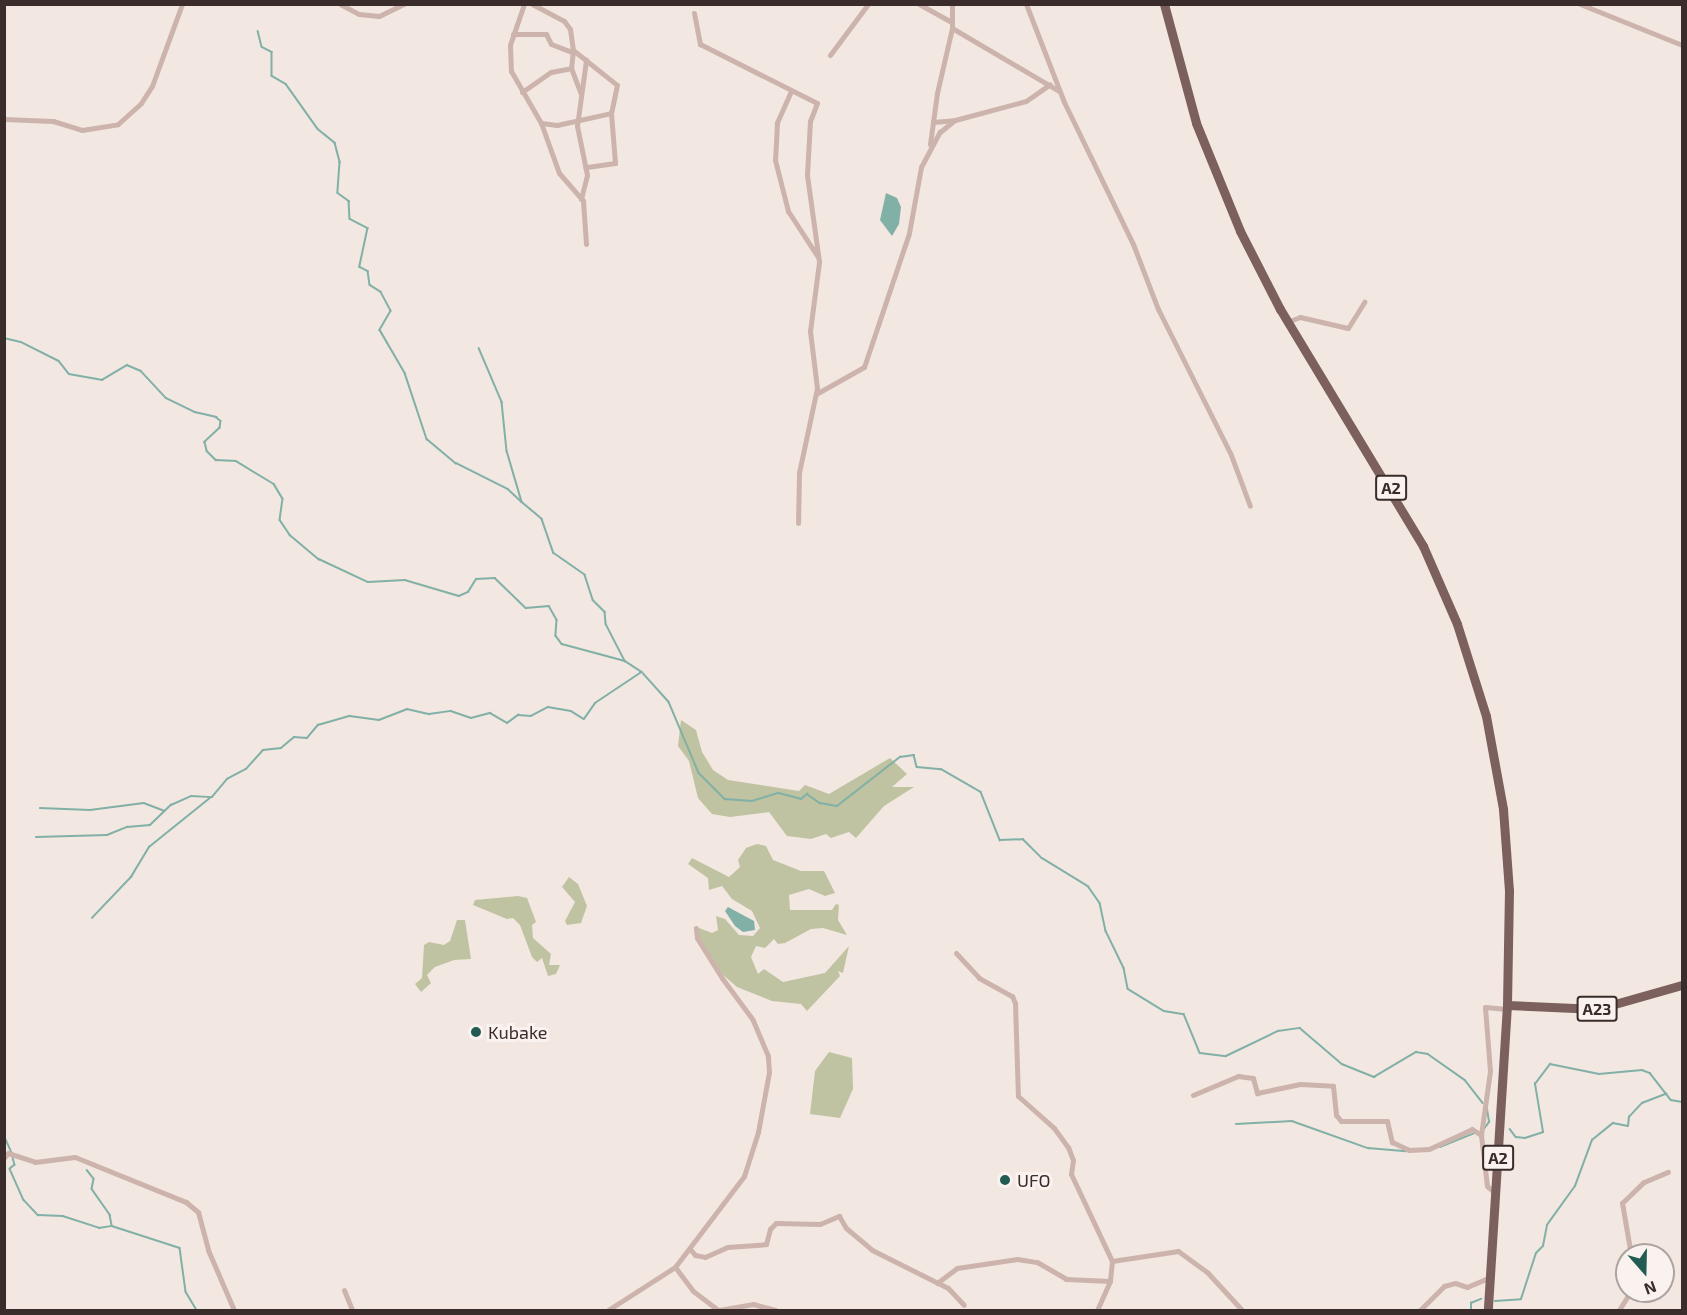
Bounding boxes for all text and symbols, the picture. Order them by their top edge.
road number: A2 [1374,475,1408,501]
road number: A23 [1576,996,1618,1022]
place label: Kubake [488,1021,548,1043]
marker: Kubake [469,1025,483,1039]
road number: A2 [1482,1145,1514,1171]
place label: UFO [1017,1169,1051,1191]
marker: UFO [998,1173,1012,1187]
north arrow [1615,1243,1675,1303]
text: N [1642,1278,1659,1299]

